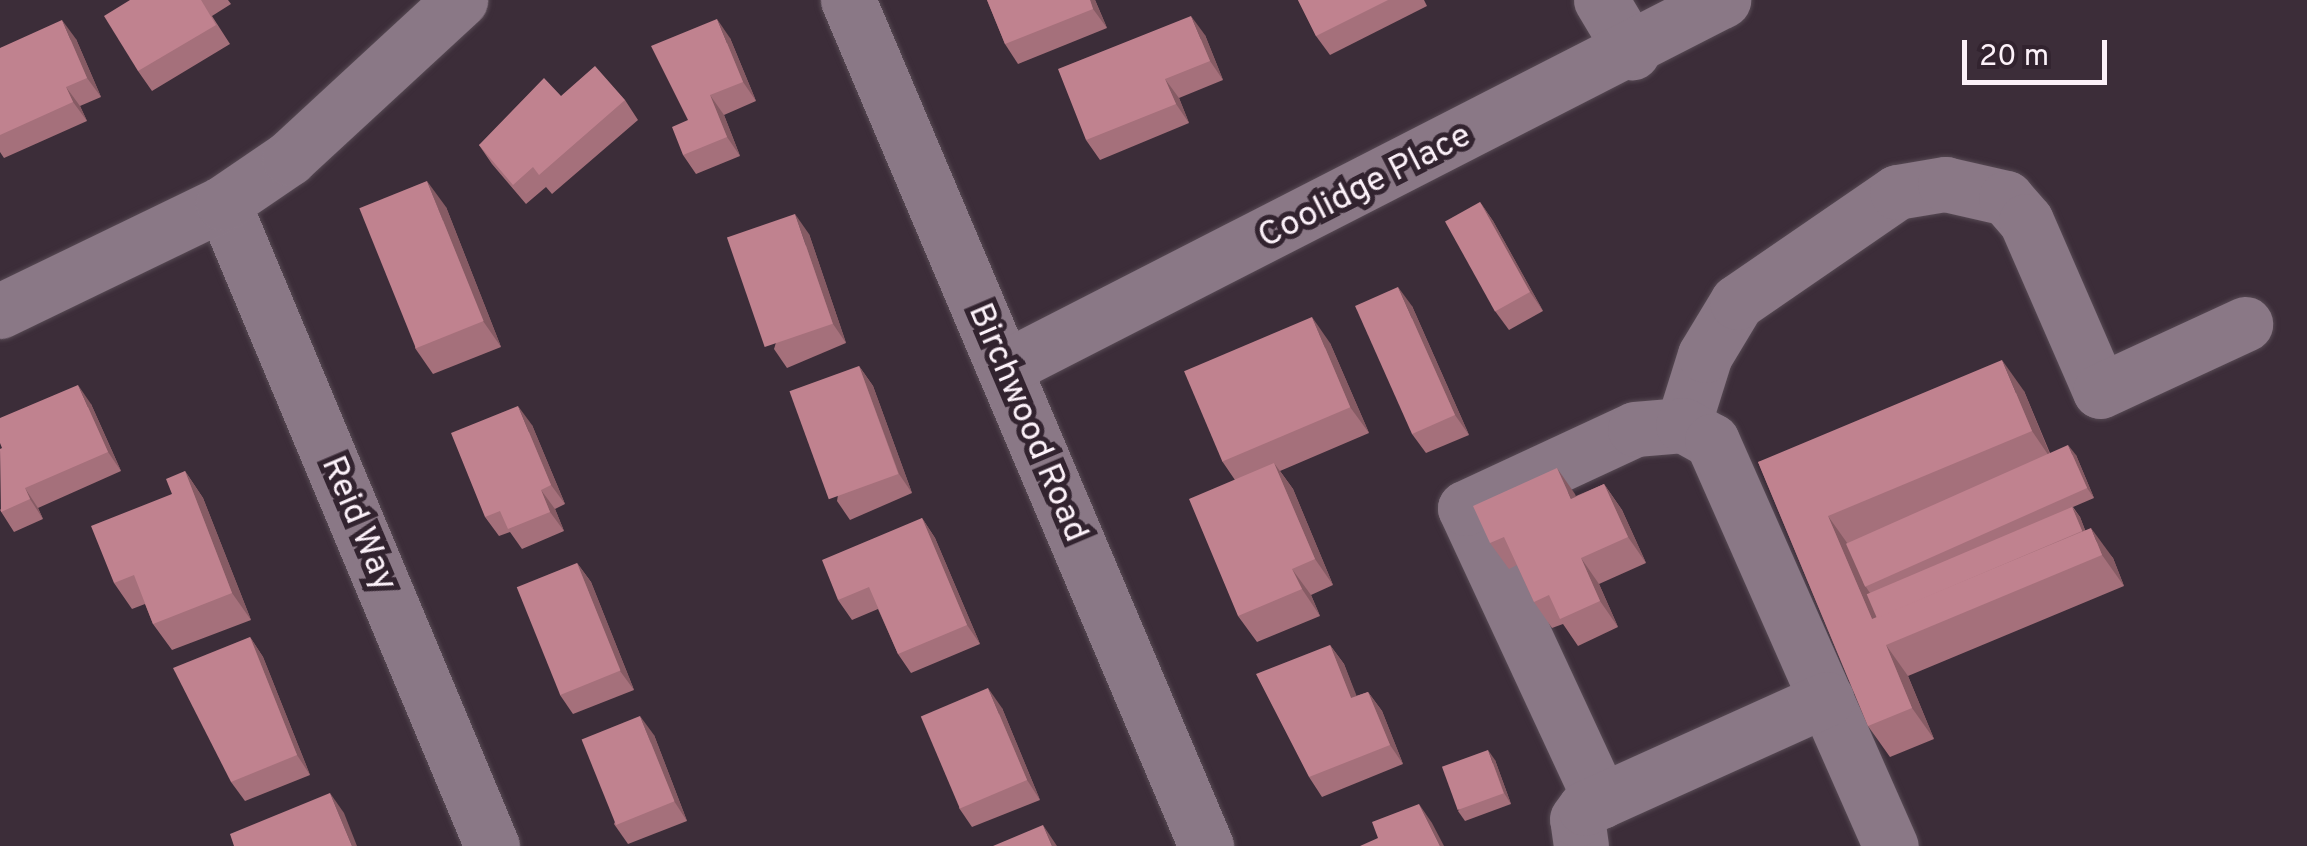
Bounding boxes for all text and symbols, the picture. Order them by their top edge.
scale bar [1967,20,2112,82]
text: 20 m [1979,39,2049,76]
street label: Coolidge Place [1251,115,1479,259]
street label: Birchwood Road [958,297,1096,549]
street label: Reid Way [311,450,405,598]

